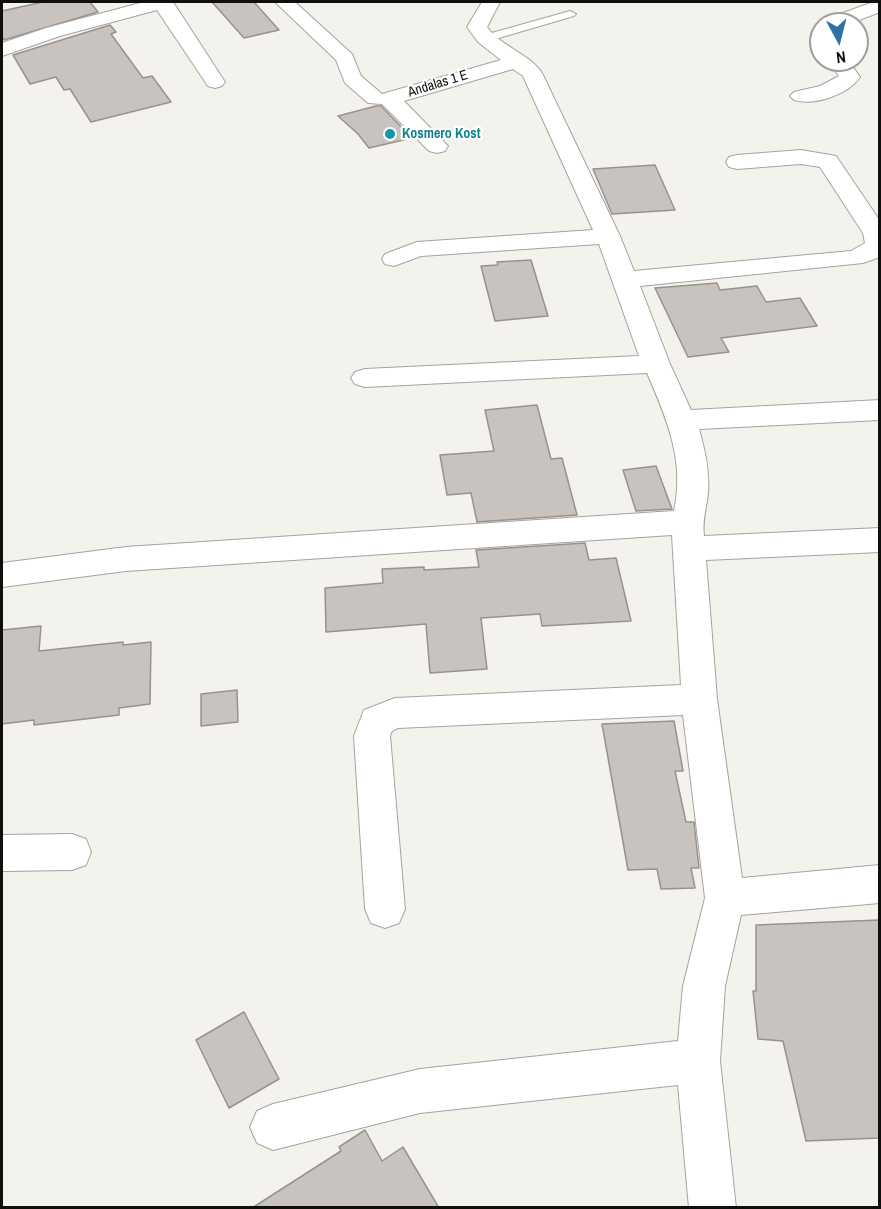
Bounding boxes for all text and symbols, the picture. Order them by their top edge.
north arrow [809,12,869,72]
text: N [835,46,847,69]
street label: Andalas 1 E [406,67,470,101]
place label: Kosmero Kost [402,126,480,142]
marker: Kosmero Kost [383,127,397,141]

